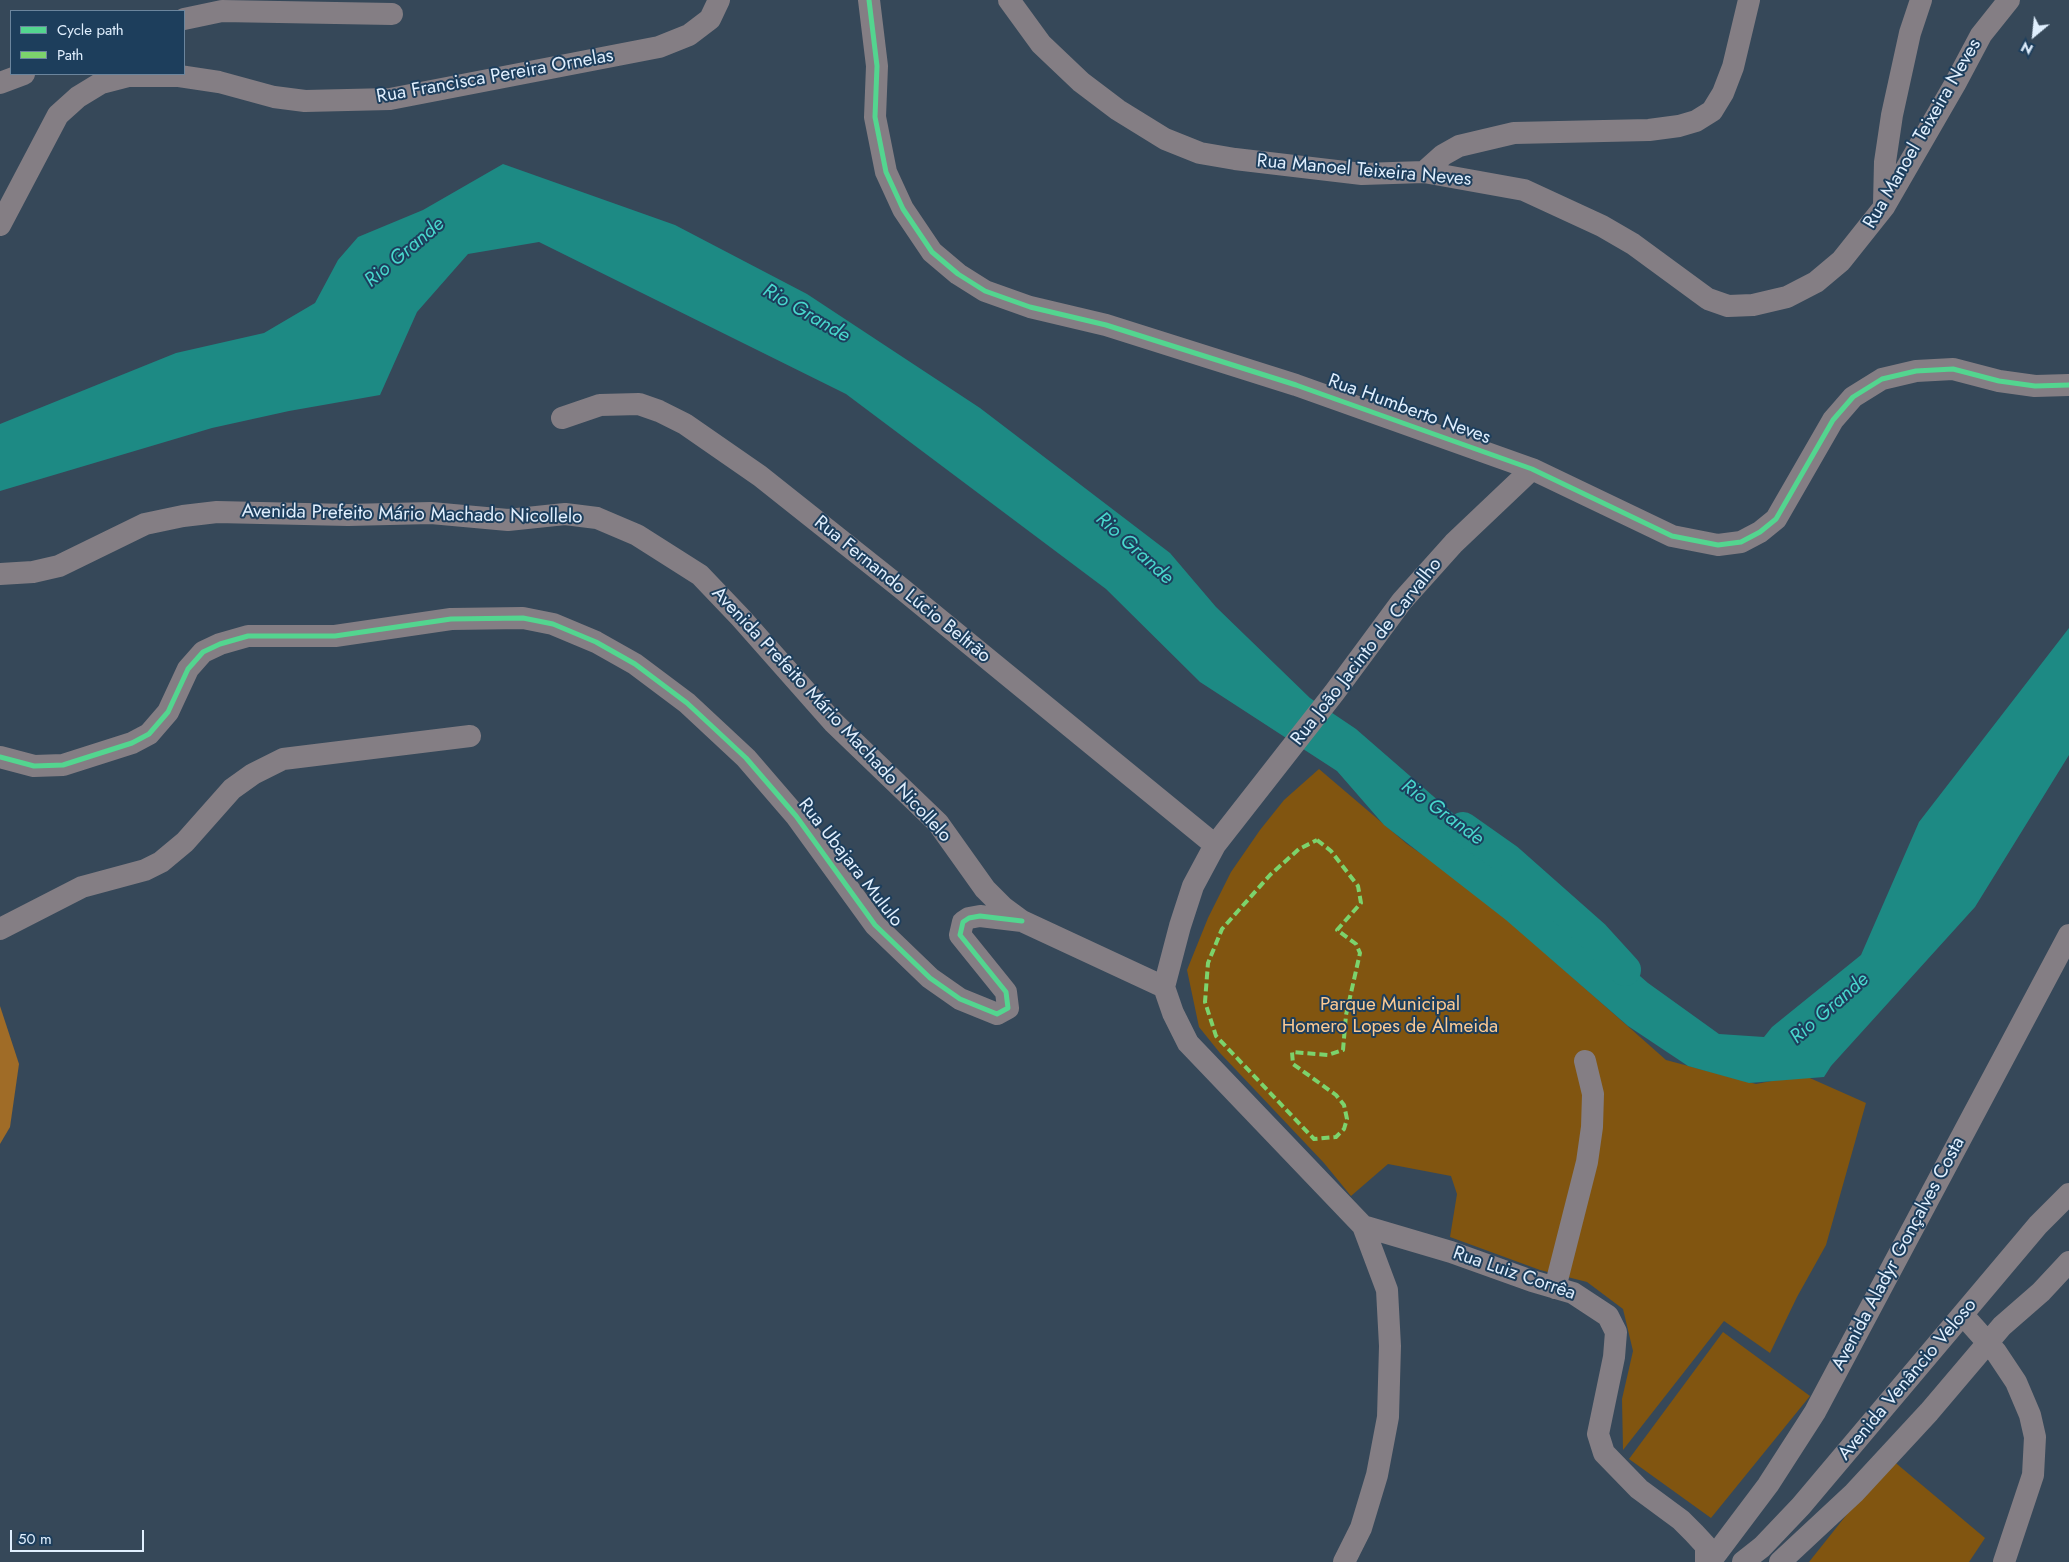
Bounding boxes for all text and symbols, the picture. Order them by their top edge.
legend [10,10,185,75]
north arrow [2009,10,2059,60]
text: Cycle path [57,19,124,41]
street label: Rua Manoel Teixeira Neves [1859,35,1987,233]
text: N [2017,37,2037,60]
text: Path [57,44,83,66]
street label: Rua Francisca Pereira Ornelas [375,45,615,109]
street label: Rua Manoel Teixeira Neves [1256,150,1472,192]
water label: Rio Grande [360,213,450,293]
water label: Rio Grande [758,279,854,349]
street label: Rua Humberto Neves [1325,370,1493,450]
street label: Avenida Prefeito Mário Machado Nicollelo [241,501,583,529]
water label: Rio Grande [1090,508,1178,590]
street label: Rua Fernando Lúcio Beltrão [809,512,995,668]
street label: Rua João Jacinto de Carvalho [1287,554,1447,750]
street label: Avenida Prefeito Mário Machado Nicollelo [706,583,956,847]
water label: Rio Grande [1396,775,1488,851]
street label: Rua Ubajara Mululo [793,794,907,932]
water label: Rio Grande [1786,968,1874,1050]
park label: Parque Municipal Homero Lopes de Almeida [1282,994,1498,1038]
street label: Avenida Aladyr Gonçalves Costa [1828,1133,1970,1375]
street label: Rua Luiz Corrêa [1450,1242,1578,1306]
street label: Avenida Venâncio Veloso [1834,1295,1982,1465]
scale bar [12,1520,146,1552]
text: 50 m [18,1528,52,1550]

